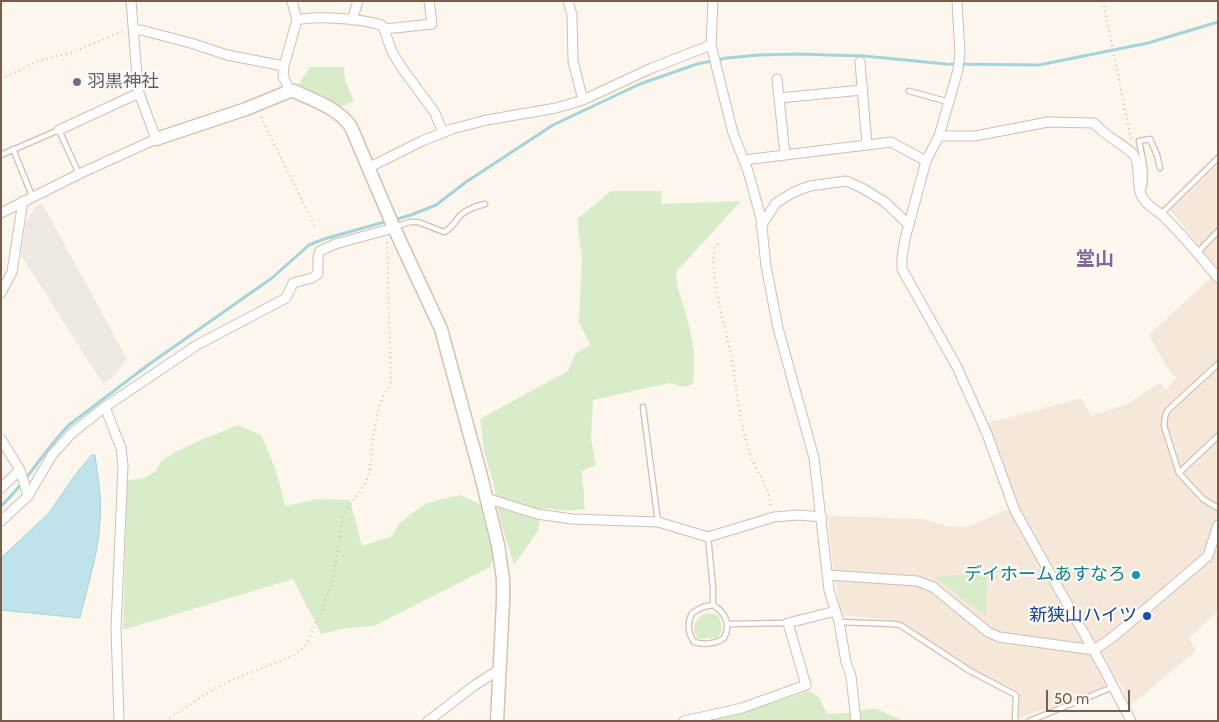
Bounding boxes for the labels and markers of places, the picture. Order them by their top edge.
place label: 羽黒神社 [87,71,159,93]
marker: 羽黒神社 [71,76,83,88]
place label: デイホームあすなろ [964,564,1126,586]
marker: デイホームあすなろ [1130,569,1142,581]
place label: 新狭山ハイツ [1029,605,1137,627]
marker: 新狭山ハイツ [1141,610,1153,622]

